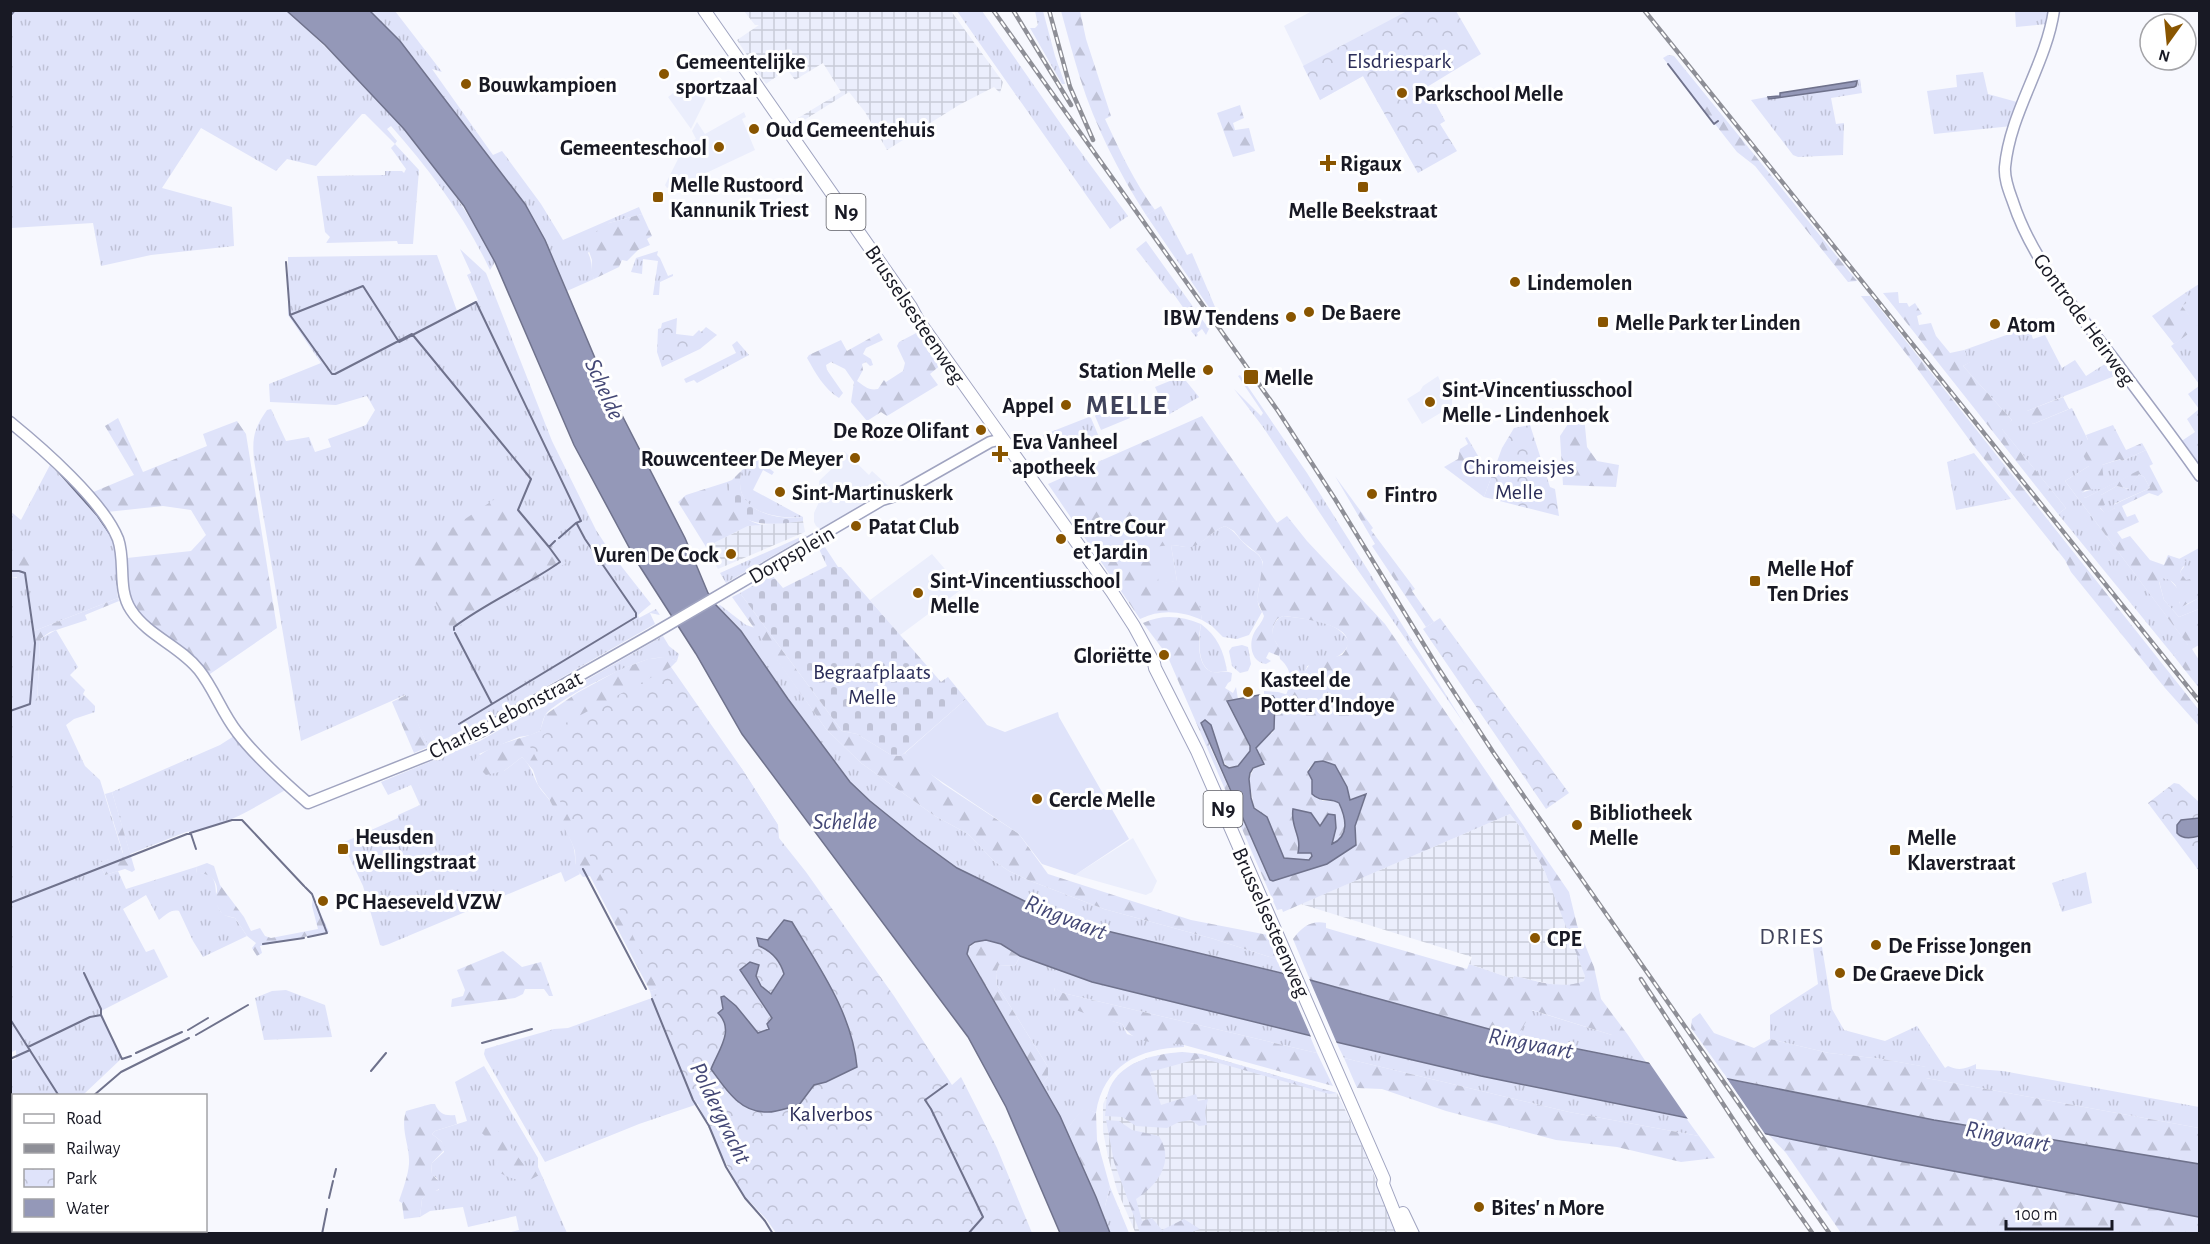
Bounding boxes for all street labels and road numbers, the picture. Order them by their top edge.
road number: N9 [826,194,866,230]
street label: Brusselsesteenweg [861,242,970,388]
street label: Gontrode Heirweg [2029,249,2140,390]
street label: Dorpsplein [745,522,838,588]
street label: Charles Lebonstraat [425,667,586,763]
road number: N9 [1204,791,1242,827]
street label: Brusselsesteenweg [1228,844,1314,1001]

